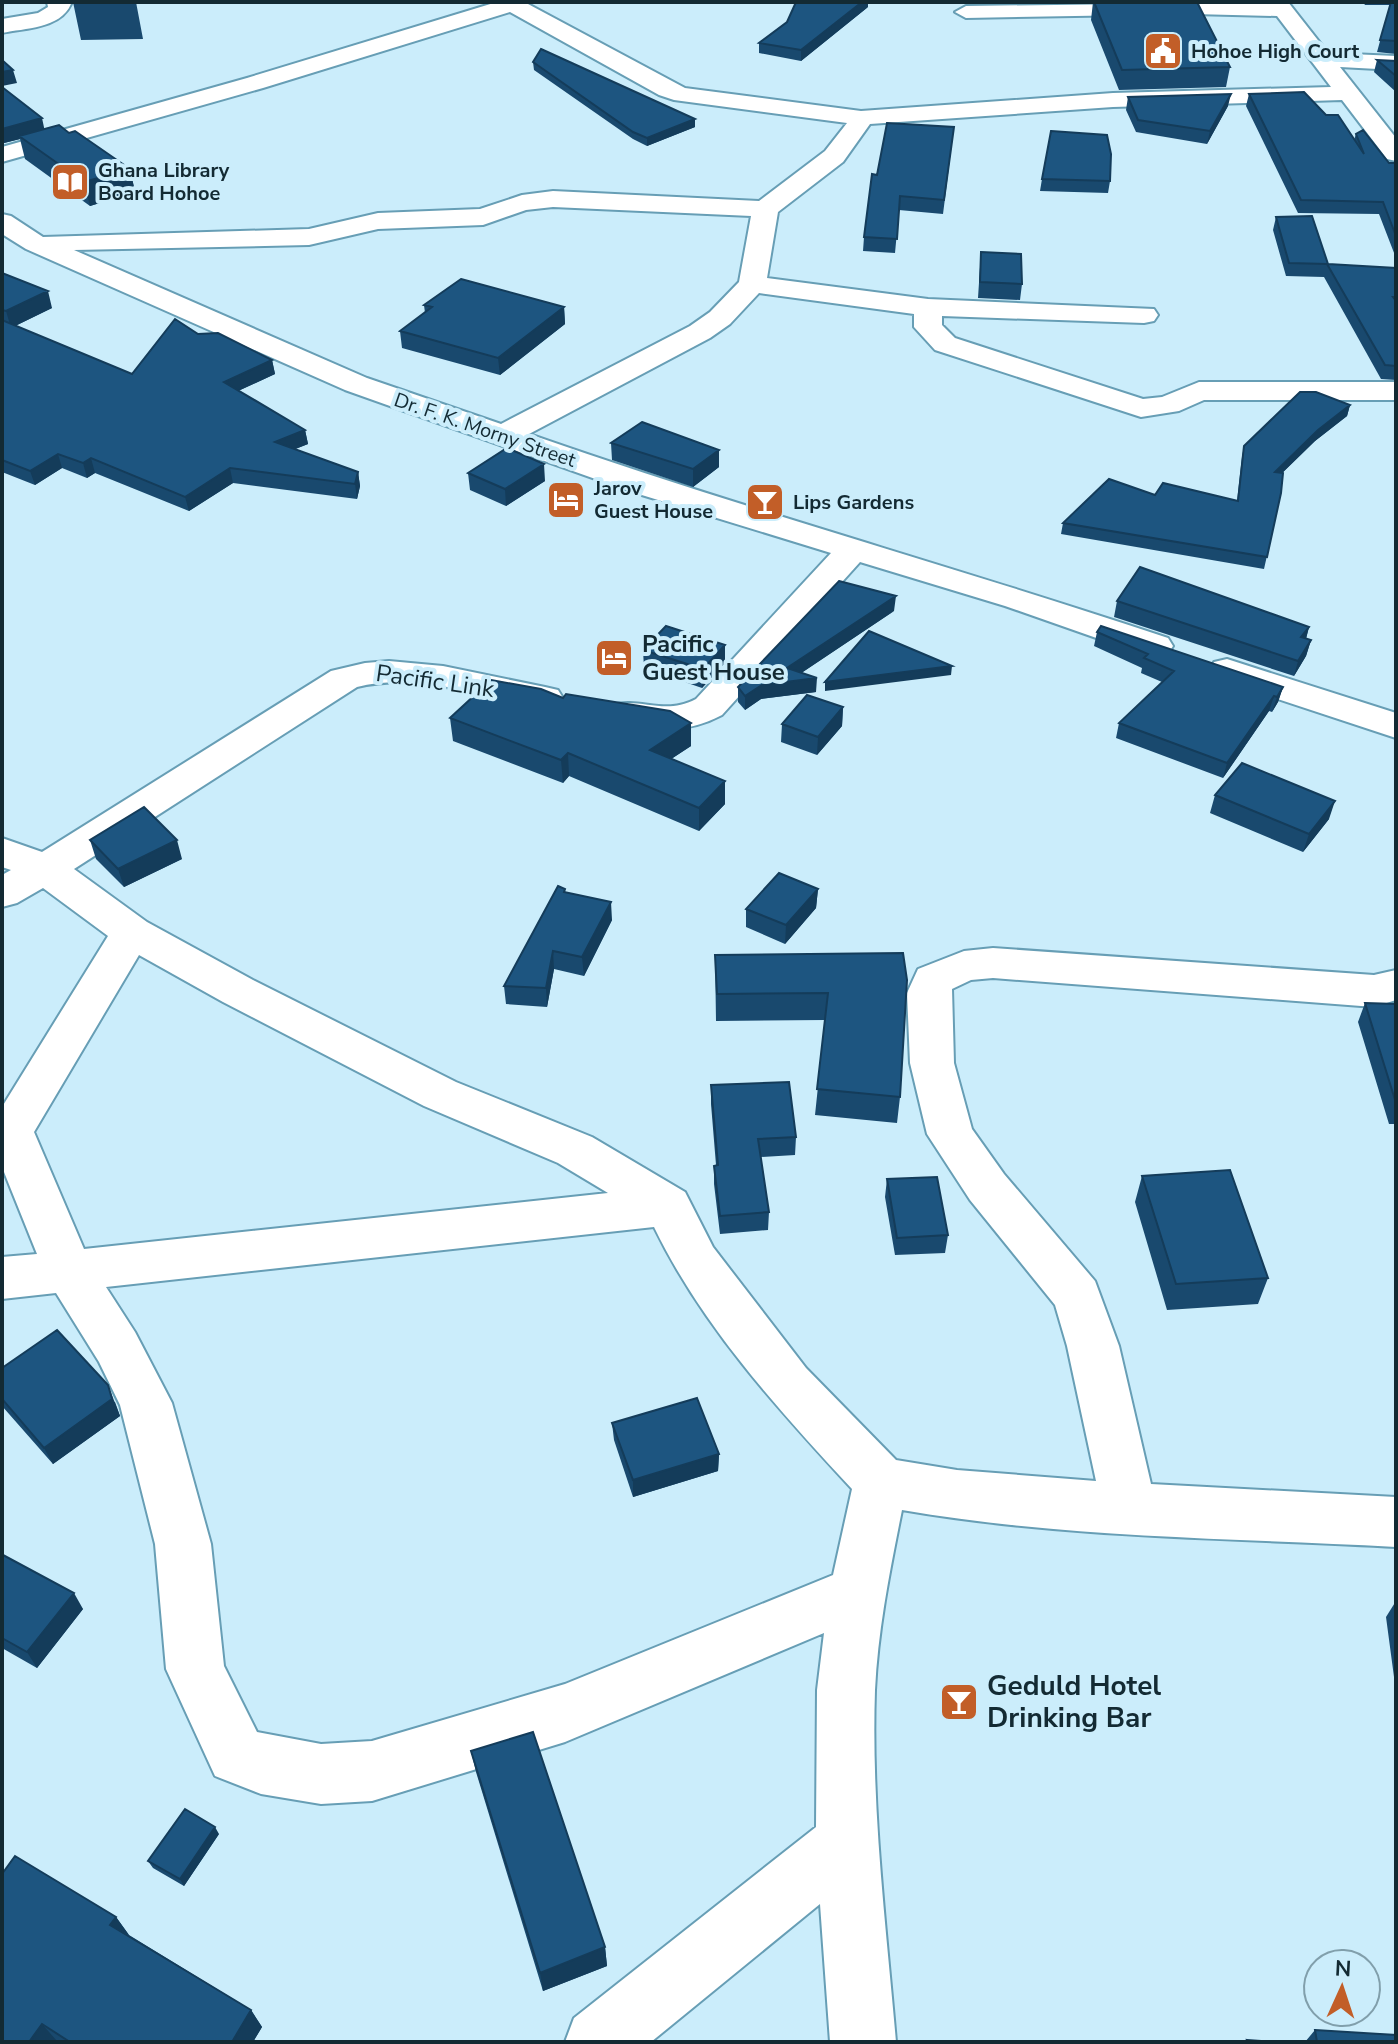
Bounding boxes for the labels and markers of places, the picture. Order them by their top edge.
public building icon: Hohoe High Court [1142,30,1184,72]
place label: Hohoe High Court [1191,38,1360,65]
place label: Ghana Library Board Hohoe [98,157,230,207]
library icon: Ghana Library Board Hohoe [49,161,91,203]
place label: Jarov Guest House [593,475,713,525]
hotel icon: Jarov Guest House [545,479,587,521]
bar icon: Lips Gardens [744,481,786,523]
place label: Lips Gardens [793,489,914,516]
place label: Pacific Guest House [642,628,785,688]
hotel icon: Pacific Guest House [593,637,635,679]
place label: Geduld Hotel Drinking Bar [987,1667,1161,1737]
bar icon: Geduld Hotel Drinking Bar [938,1681,980,1723]

